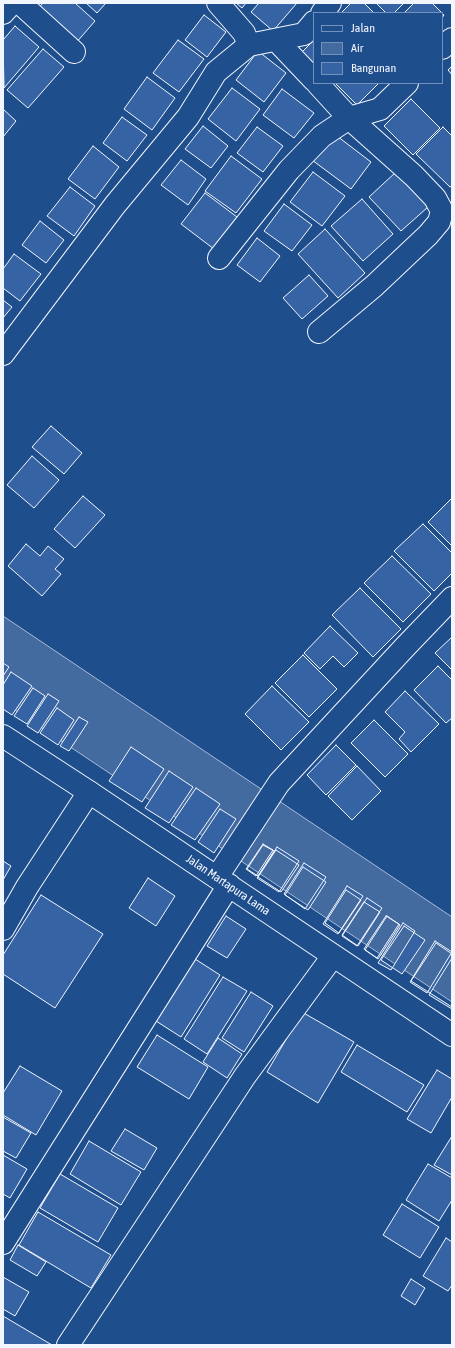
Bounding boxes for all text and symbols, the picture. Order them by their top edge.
legend [313,12,443,84]
text: Jalan [351,21,375,35]
text: Air [351,41,363,55]
text: Bangunan [351,61,396,75]
street label: Jalan Martapura Lama [183,852,273,918]

